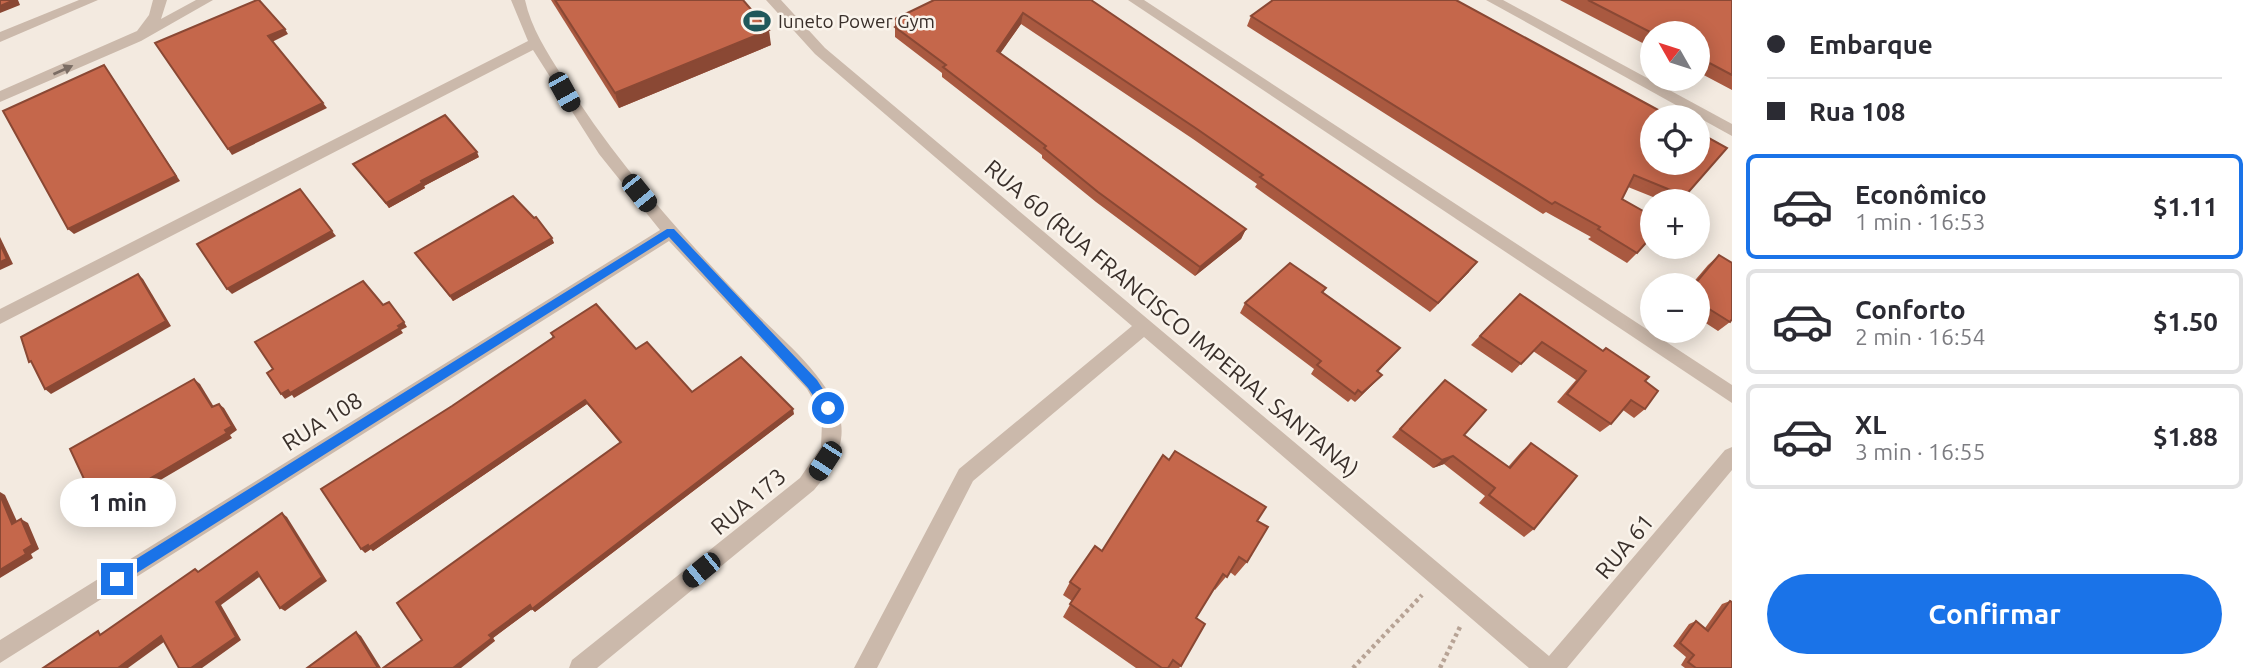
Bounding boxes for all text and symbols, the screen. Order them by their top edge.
sports icon: Iuneto Power Gym [742,6,772,36]
place label: Iuneto Power Gym [778,10,935,32]
north arrow [1640,21,1710,91]
map controls [1640,21,1710,343]
text: Embarque [1809,30,1933,59]
one-way arrow [52,64,73,75]
car [545,69,584,115]
text: Rua 108 [1809,97,1905,126]
button: locate [1640,105,1710,175]
street label: RUA 60 (RUA FRANCISCO IMPERIAL SANTANA) [980,154,1364,482]
car [618,170,661,216]
icon: car [1771,175,1834,238]
text: Econômico [1855,180,1987,209]
button: + [1640,189,1710,259]
text: $1.11 [2153,192,2218,221]
text: 1 min · 16:53 [1855,209,1986,234]
button: − [1640,273,1710,343]
icon: car [1771,290,1834,353]
text: Conforto [1855,295,1966,324]
text: $1.50 [2153,307,2218,336]
text: 2 min · 16:54 [1855,324,1986,349]
street label: RUA 108 [278,387,366,455]
route start [812,392,844,424]
icon: car [1771,405,1834,468]
text: XL [1855,410,1886,439]
text: $1.88 [2153,422,2218,451]
car [805,438,846,484]
text: 3 min · 16:55 [1855,439,1986,464]
street label: RUA 173 [706,463,790,539]
callout: 1 min [59,477,175,526]
text: 1 min [89,490,147,515]
street label: RUA 61 [1590,509,1658,583]
car [679,549,724,591]
route end [101,563,133,595]
button: Confirmar [1767,574,2222,654]

